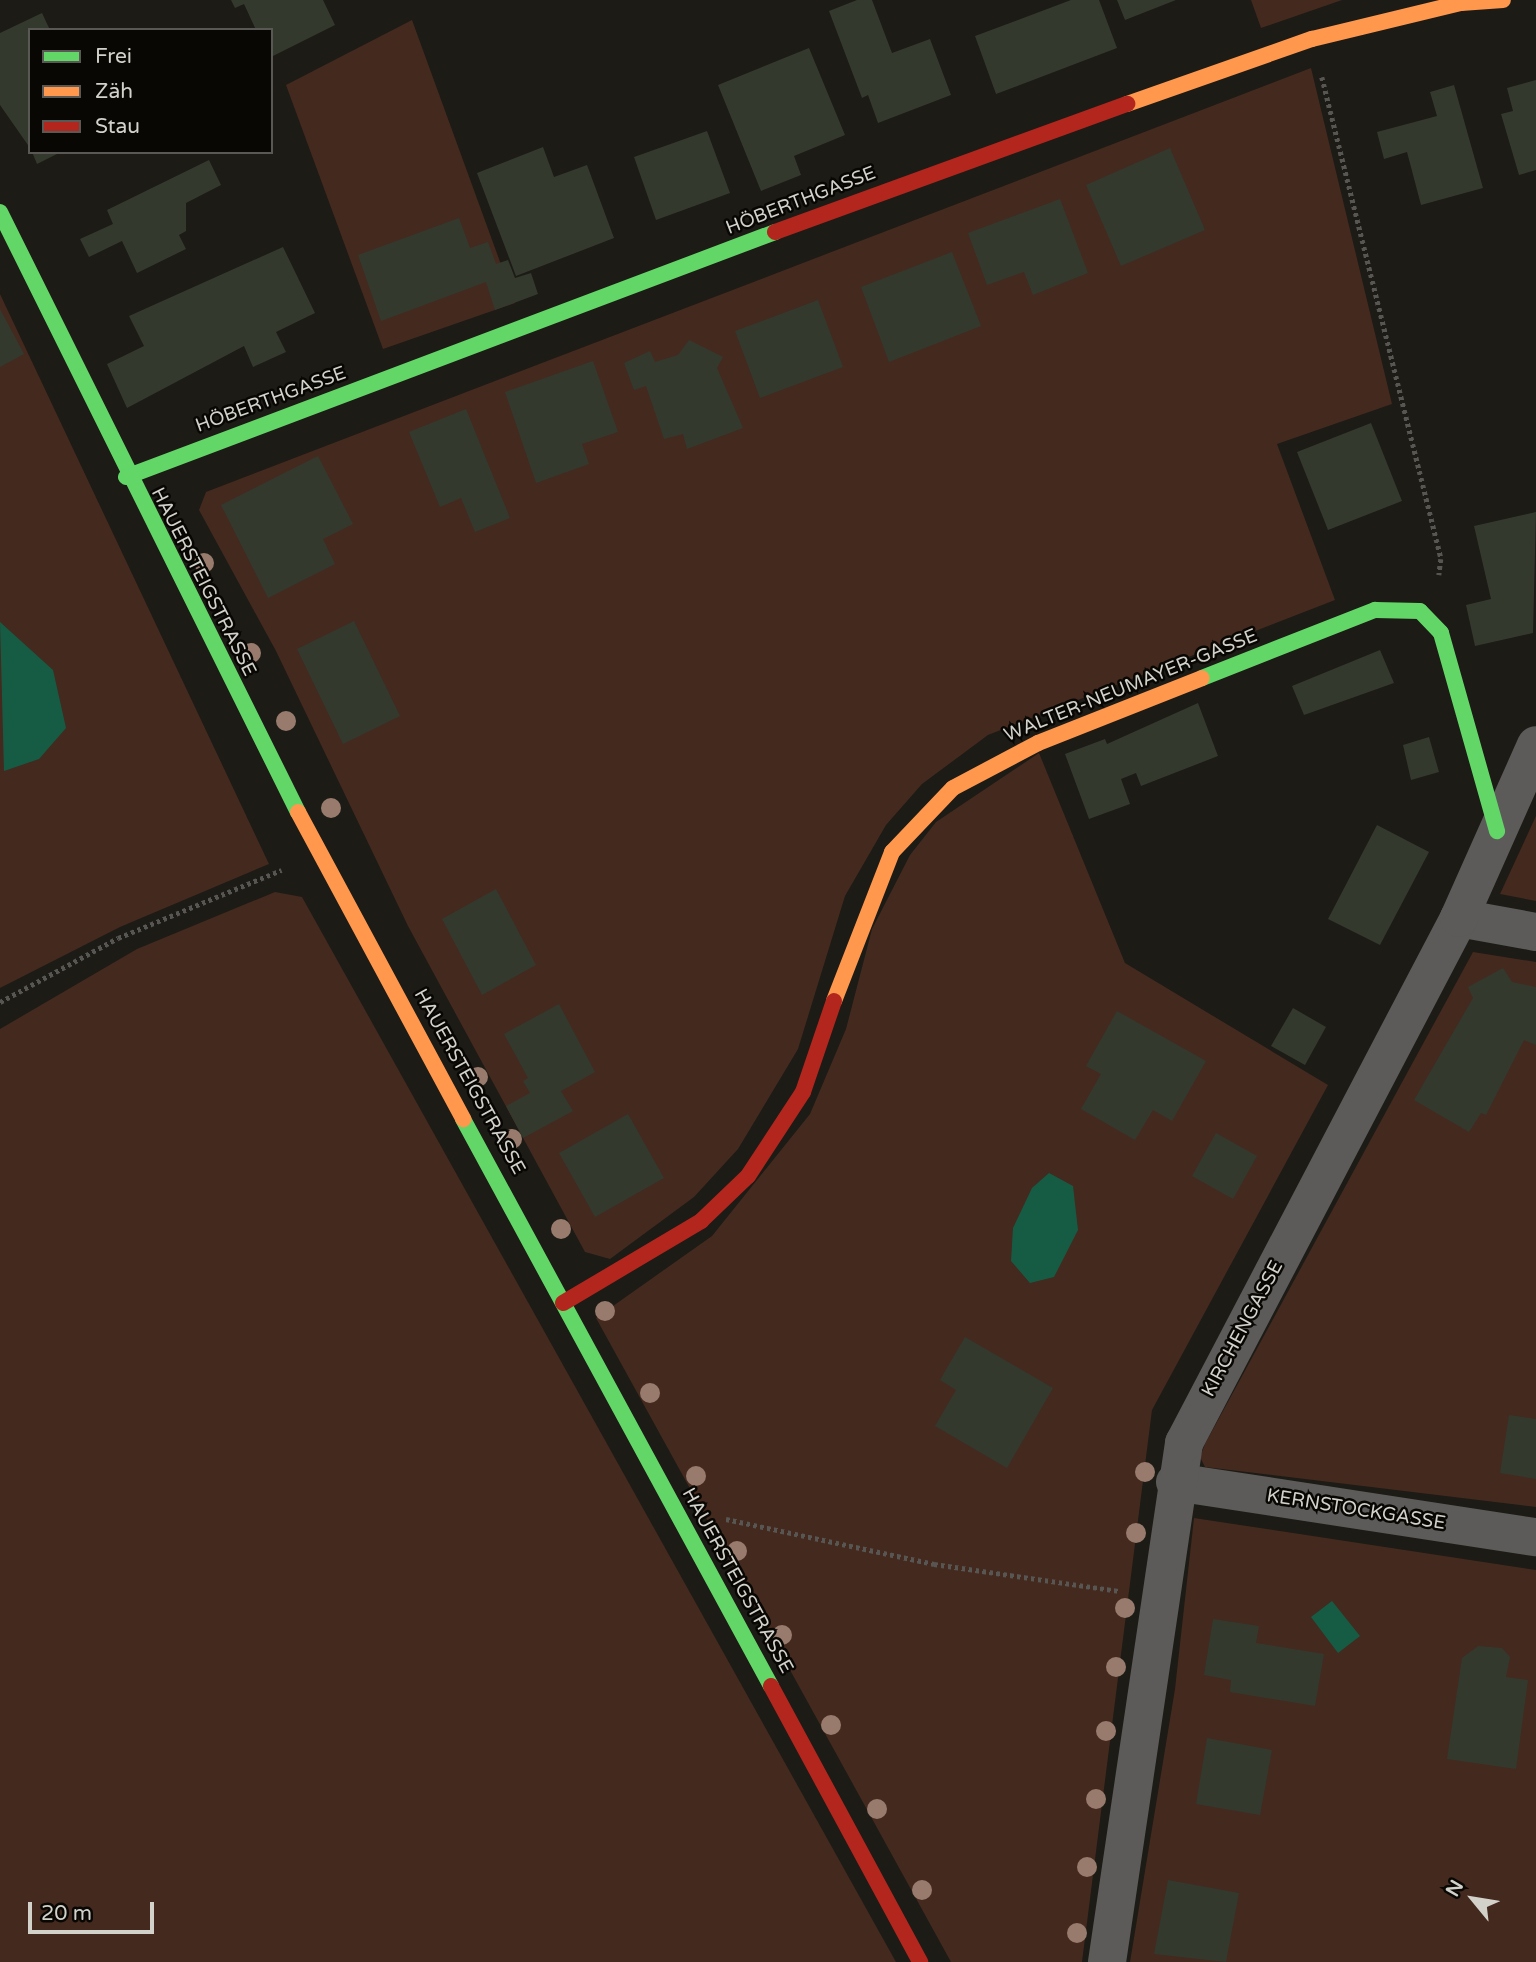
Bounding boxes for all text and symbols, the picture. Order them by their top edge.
legend [28,28,273,154]
text: Frei [95,44,132,69]
text: Zäh [95,79,133,104]
text: Stau [95,114,140,139]
street label: HÖBERTHGASSE [723,162,879,240]
street label: HÖBERTHGASSE [193,362,349,438]
street label: HAUERSTEIGSTRASSE [146,484,260,680]
street label: WALTER-NEUMAYER-GASSE [1001,625,1261,747]
street label: HAUERSTEIGSTRASSE [408,985,530,1179]
street label: KIRCHENGASSE [1198,1257,1288,1401]
street label: HAUERSTEIGSTRASSE [676,1484,798,1678]
street label: KERNSTOCKGASSE [1265,1485,1447,1535]
north arrow [1438,1864,1508,1934]
text: N [1441,1876,1468,1901]
scale bar [32,1888,158,1932]
text: 20 m [41,1901,92,1926]

